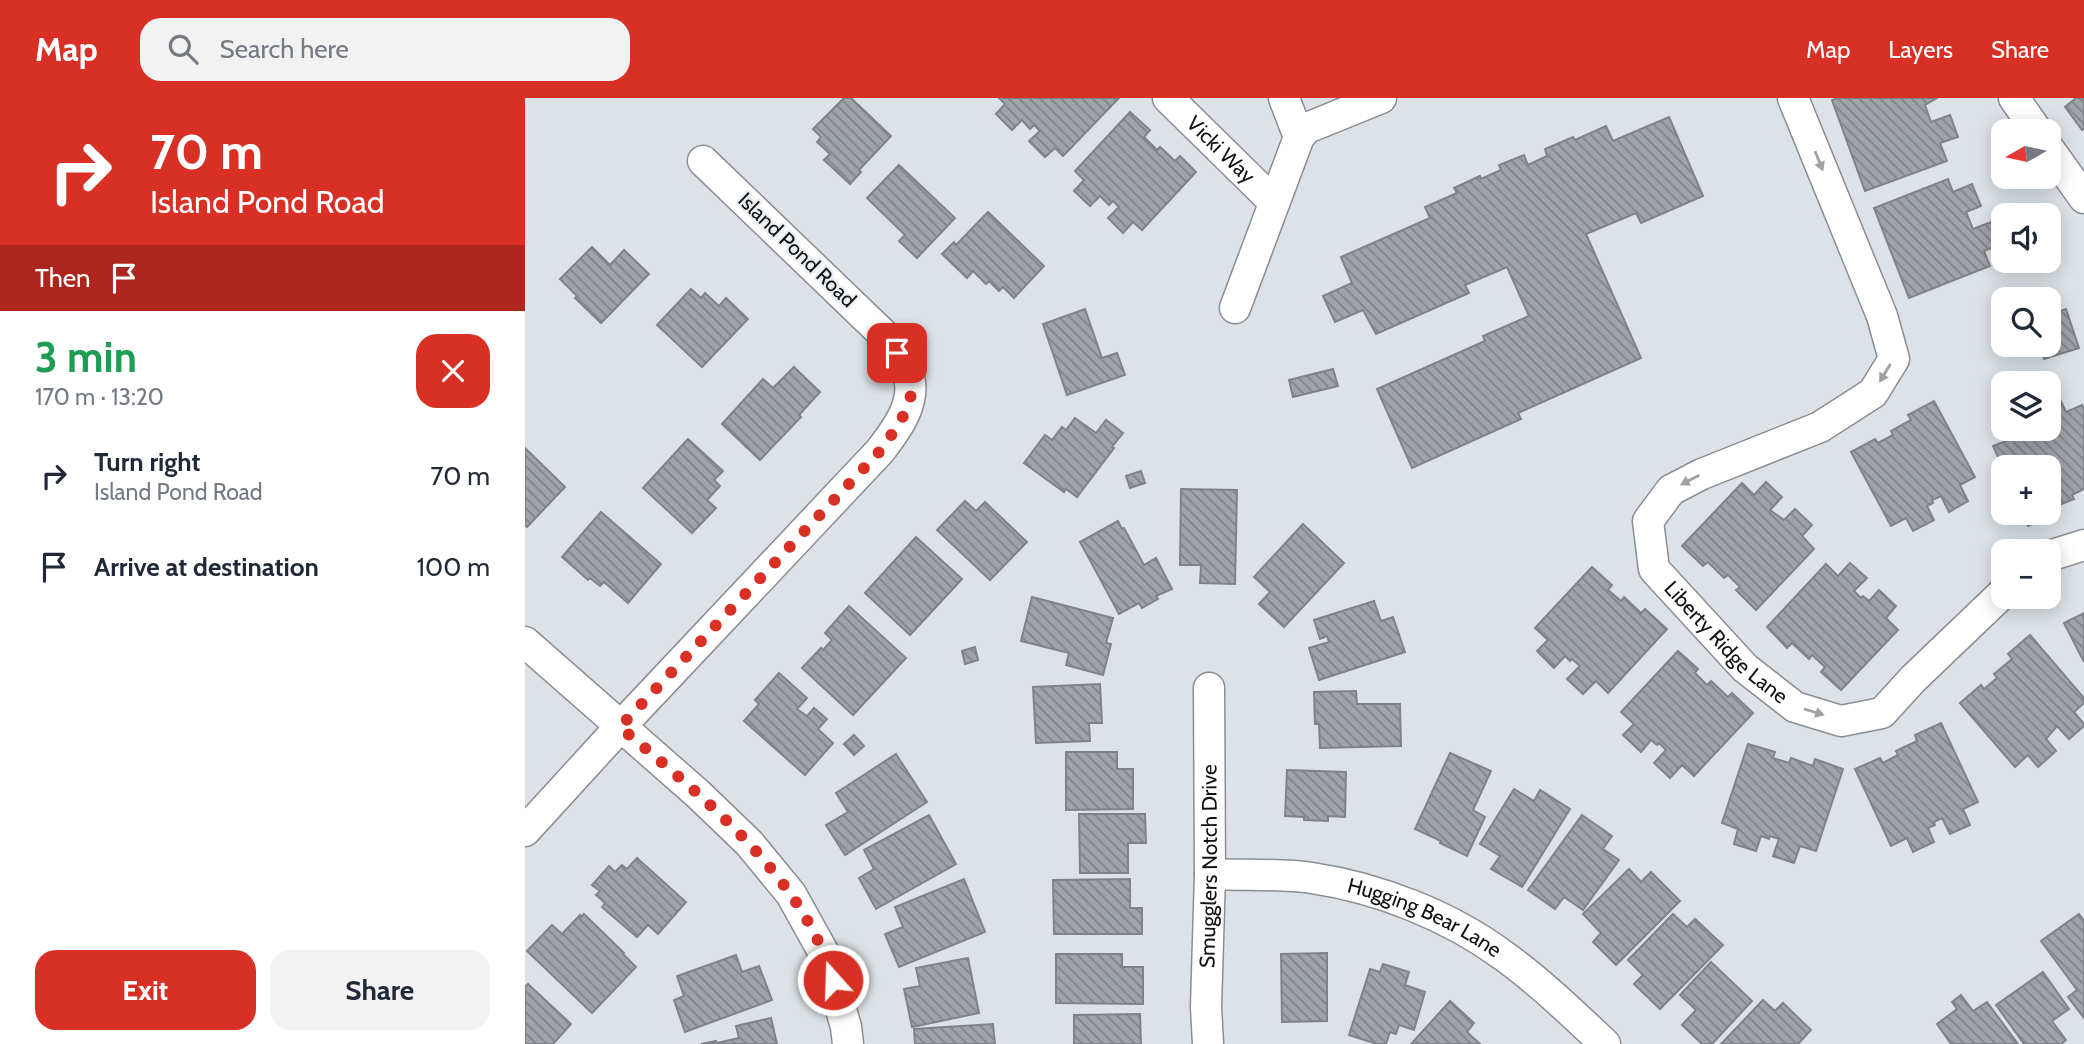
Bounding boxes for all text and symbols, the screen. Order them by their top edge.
search box [140,18,630,81]
text: Map [35,29,98,69]
icon: search [164,30,202,68]
text: Search here [220,33,349,65]
text: Map [1806,35,1850,64]
text: Layers [1888,35,1953,64]
text: Share [1991,35,2049,64]
street label: Vicki Way [1182,111,1261,189]
north arrow [1991,119,2061,189]
map controls [1991,119,2061,609]
text: 70 m [150,122,263,181]
icon: right [35,126,126,217]
one-way arrow [1814,151,1825,172]
text: Island Pond Road [150,182,385,221]
street label: Island Pond Road [733,187,861,312]
button: sound [1991,203,2061,273]
icon: arrive [105,259,143,297]
text: Then [35,262,91,294]
button: search [1991,287,2061,357]
pin [867,323,927,383]
text: 3 min [35,331,137,383]
button: close [416,334,490,408]
icon: arrive [878,334,916,372]
one-way arrow [1879,363,1892,382]
button: layers [1991,371,2061,441]
text: 170 m · 13:20 [35,383,164,411]
text: Turn right [94,446,200,478]
button: + [1991,455,2061,525]
icon: right [35,457,73,495]
text: 70 m [430,460,490,492]
one-way arrow [1680,474,1700,485]
text: Island Pond Road [94,478,263,506]
button: − [1991,539,2061,609]
icon: arrive [35,548,73,586]
text: Arrive at destination [94,551,319,583]
text: 100 m [417,551,490,583]
street label: Liberty Ridge Lane [1659,576,1793,709]
one-way arrow [1803,708,1824,718]
street label: Smugglers Notch Drive [1194,764,1222,968]
street label: Hugging Bear Lane [1345,872,1507,962]
position arrow [796,943,870,1017]
button: Exit [35,950,256,1030]
button: Share [270,950,490,1030]

